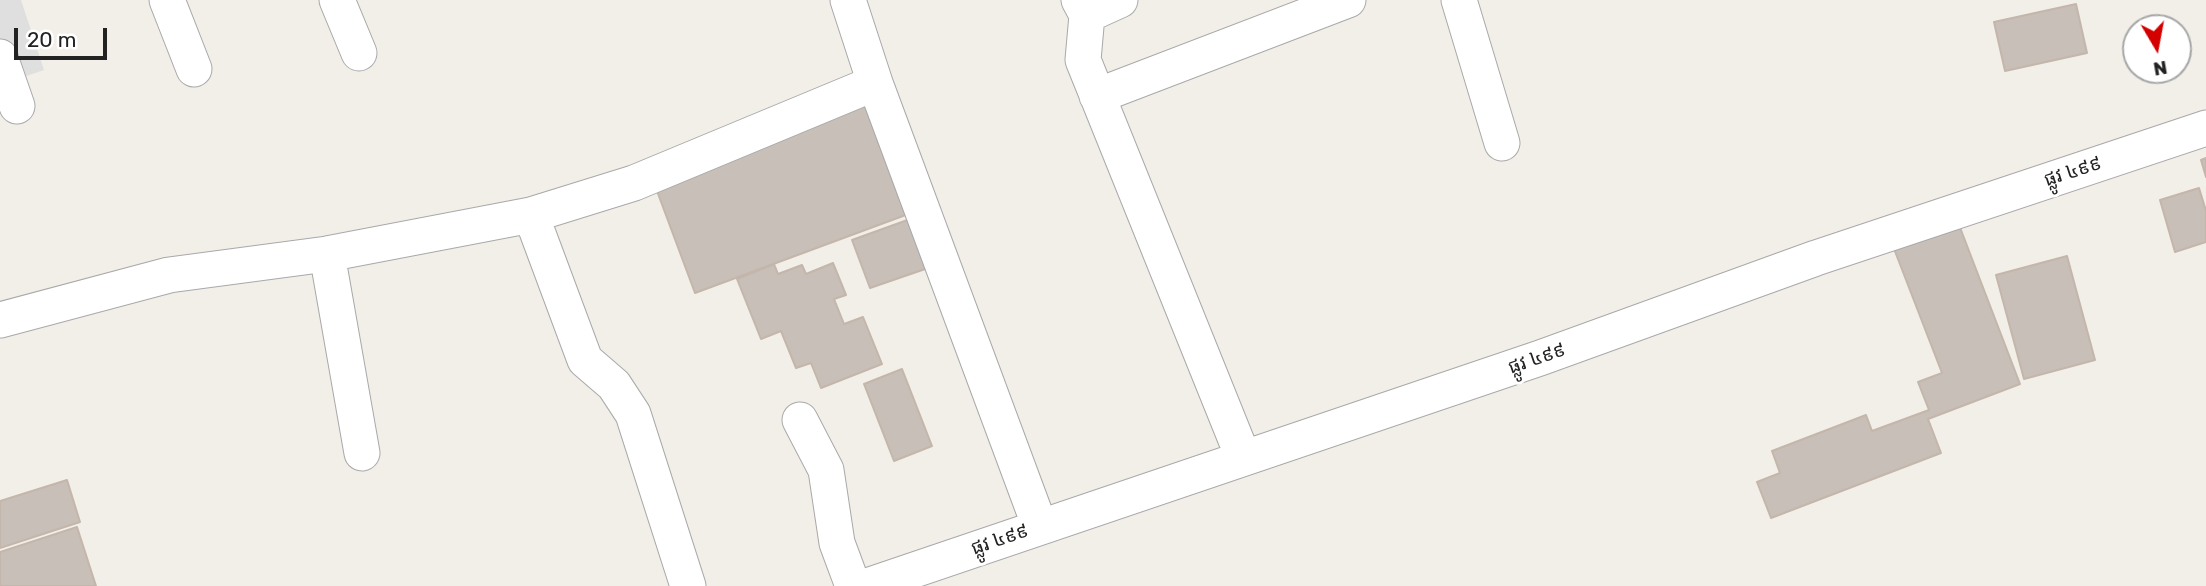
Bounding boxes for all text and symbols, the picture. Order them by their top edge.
scale bar [18,14,110,58]
north arrow [2122,14,2192,84]
text: 20 m [27,27,76,52]
text: N [2152,56,2169,81]
street label: ផ្លូវ ៤៩៩ [2041,152,2105,192]
street label: ផ្លូវ ៤៩៩ [1505,339,1569,379]
street label: ផ្លូវ ៤៩៩ [968,520,1032,560]

